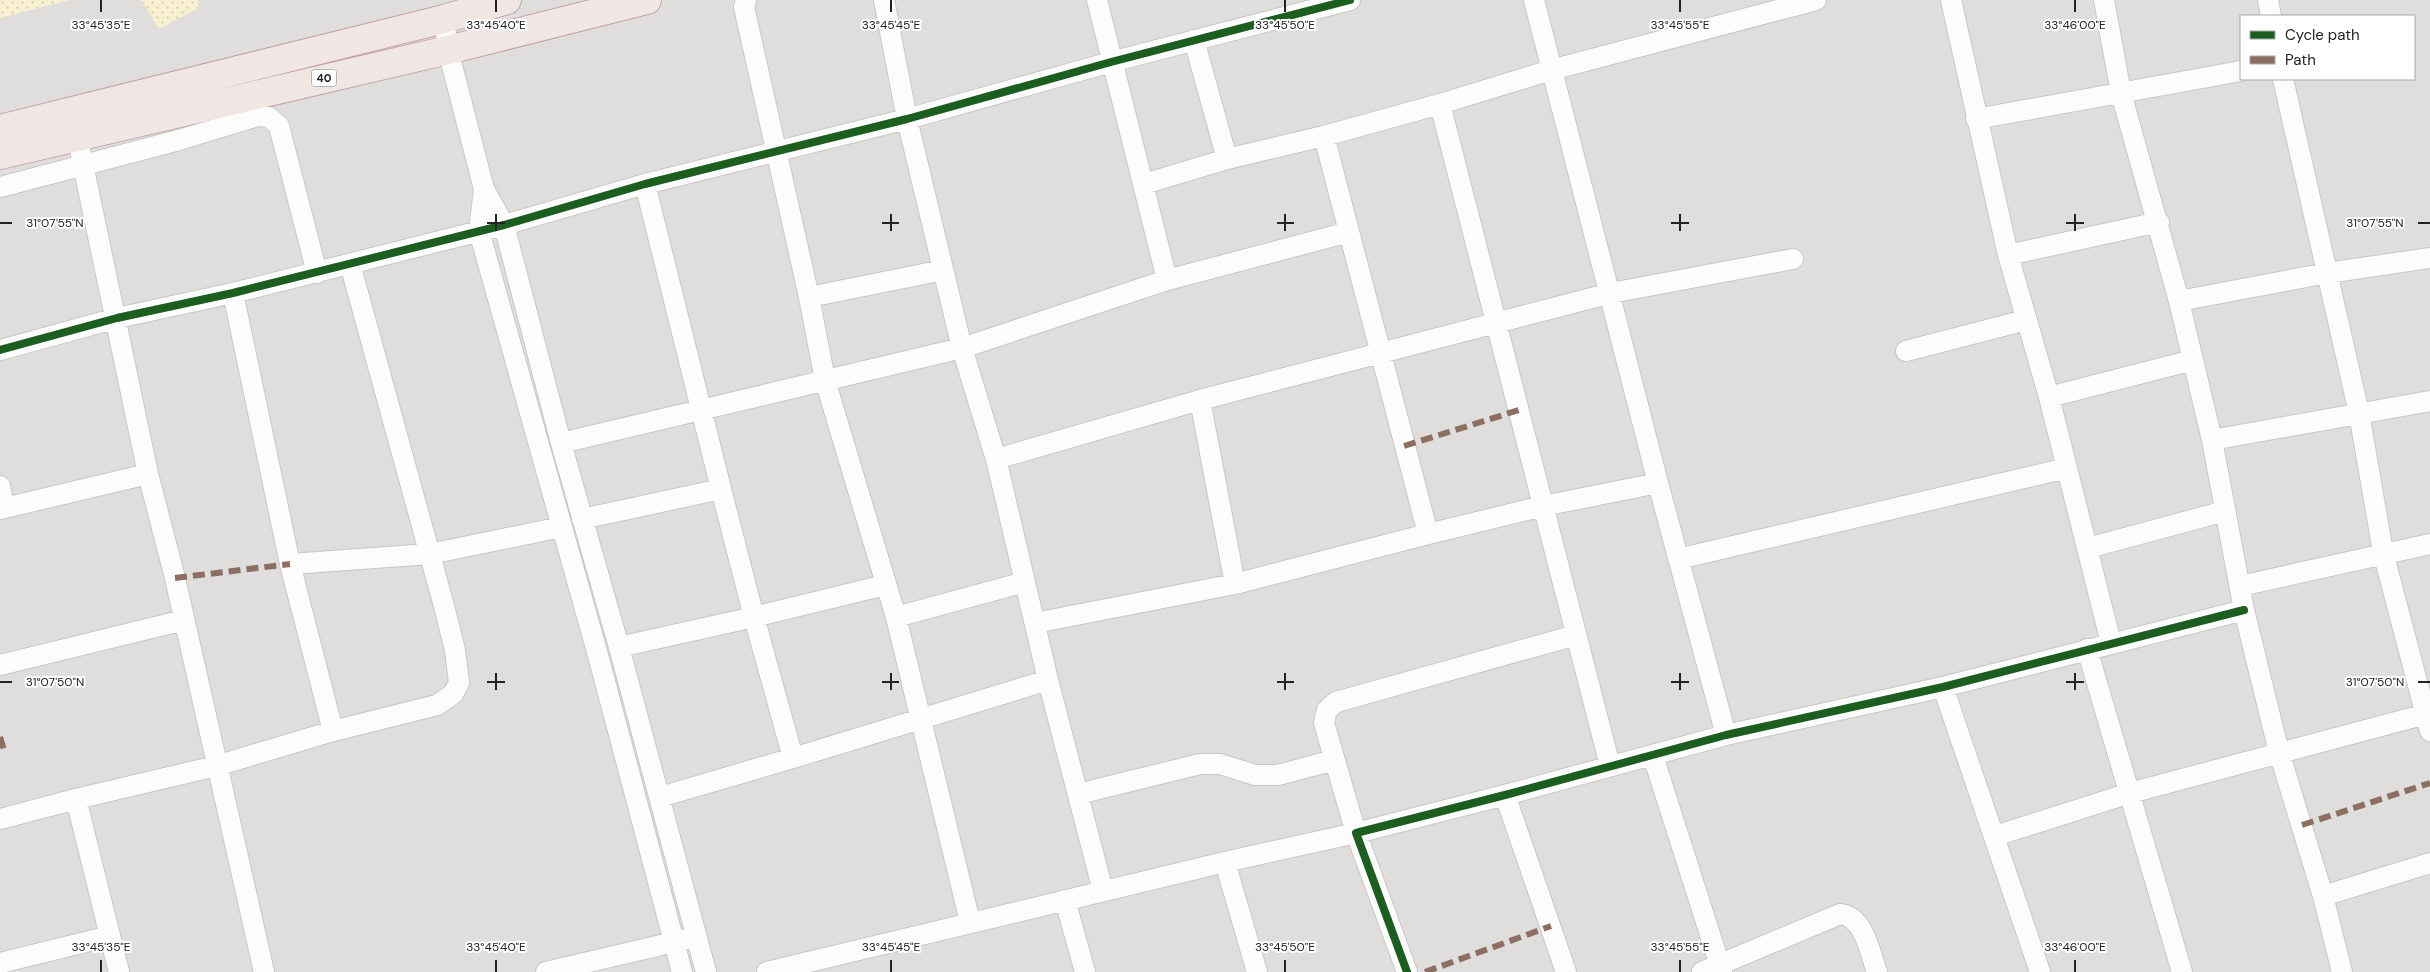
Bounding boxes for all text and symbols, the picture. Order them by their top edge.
legend [2240,15,2415,80]
text: 33°45'35"E [71,17,131,33]
text: 33°45'40"E [466,17,526,33]
text: 33°45'45"E [862,17,921,33]
text: 33°45'50"E [1255,17,1315,33]
text: 33°45'55"E [1651,17,1710,33]
text: 33°46'00"E [2044,17,2106,33]
text: Cycle path [2285,25,2360,45]
text: Path [2285,50,2316,70]
road number: 40 [312,70,336,86]
text: 31°07'55"N [26,215,84,231]
text: 31°07'55"N [2346,215,2404,231]
text: 31°07'50"N [26,674,84,690]
text: 31°07'50"N [2346,674,2404,690]
text: 33°45'35"E [71,939,131,955]
text: 33°45'40"E [466,939,526,955]
text: 33°45'45"E [862,939,921,955]
text: 33°45'50"E [1255,939,1315,955]
text: 33°45'55"E [1651,939,1710,955]
text: 33°46'00"E [2044,939,2106,955]

